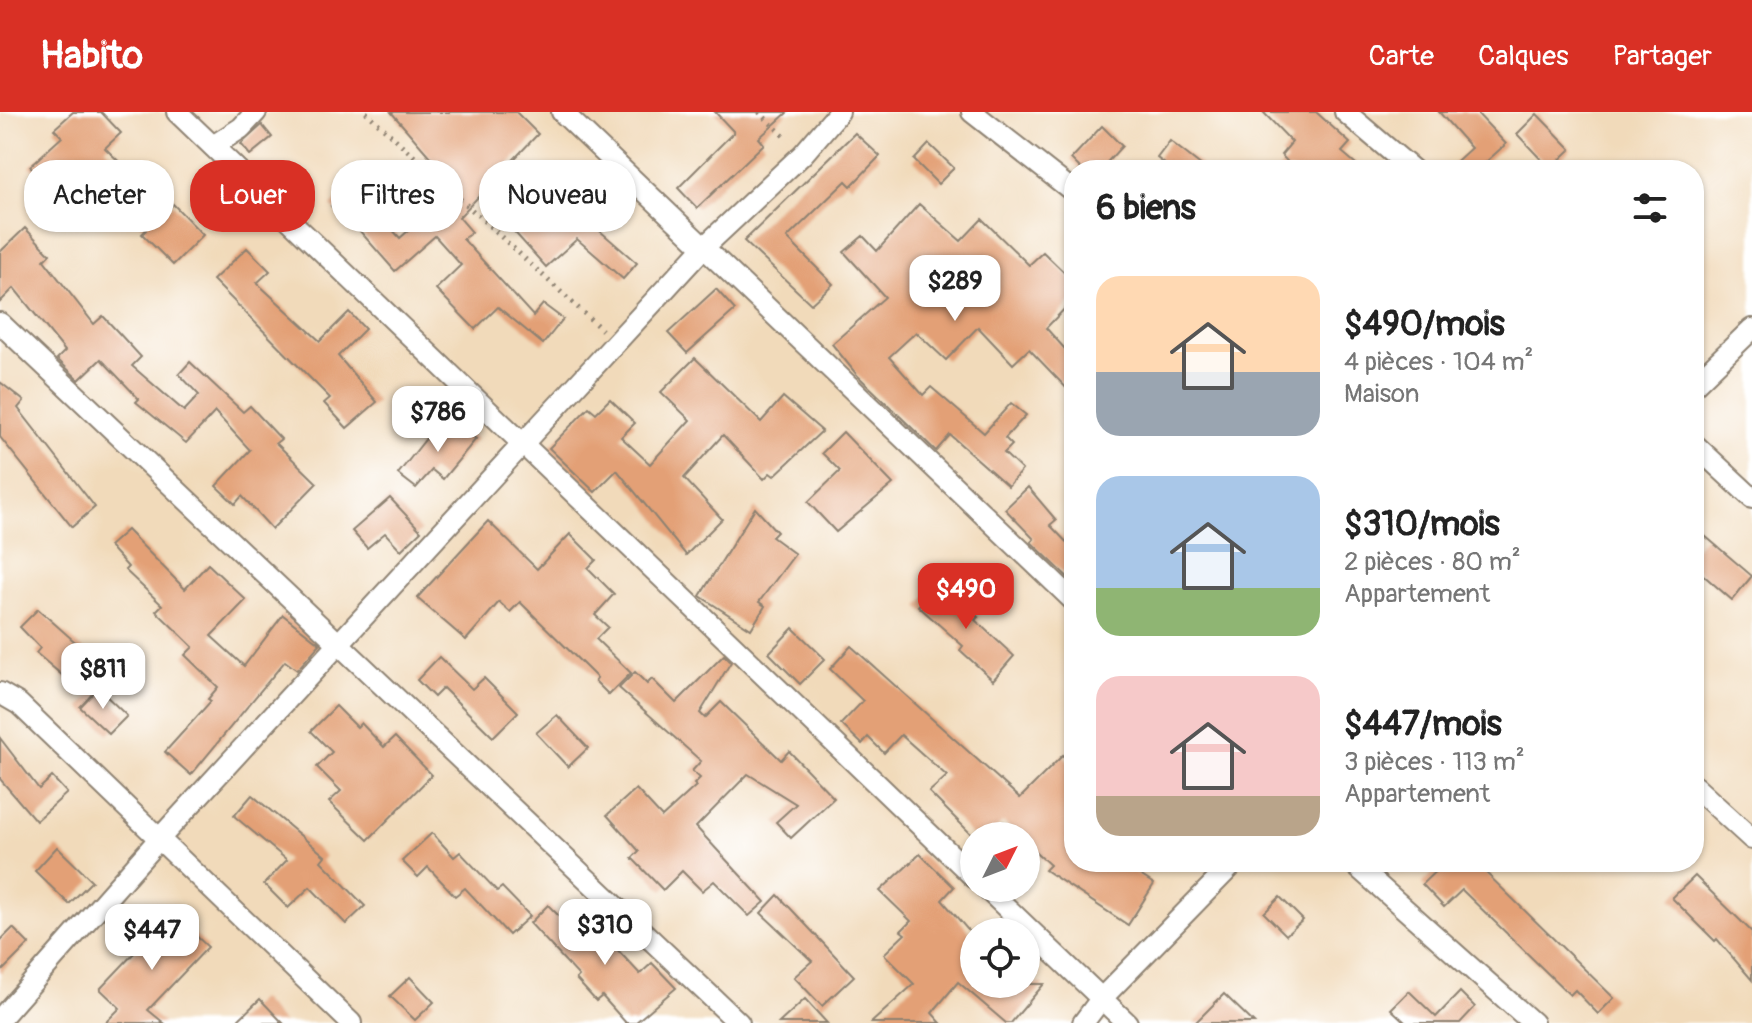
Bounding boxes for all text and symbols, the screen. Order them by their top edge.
text: Habito [40,32,143,80]
text: Carte [1369,39,1434,74]
text: Calques [1478,39,1568,74]
text: Partager [1612,39,1712,74]
chip: Acheter [24,160,174,232]
chip: Louer [190,160,315,232]
chip: Filtres [331,160,463,232]
chip: Nouveau [479,160,636,232]
icon: filters [1628,186,1672,230]
text: 6 biens [1096,187,1196,230]
pin: $289 [908,255,1002,323]
text: $289 [927,265,983,297]
text: $490/mois [1344,303,1505,346]
icon: home [1160,308,1256,404]
text: 4 pièces · 104 m² [1344,346,1533,378]
text: Maison [1344,378,1419,410]
pin: $786 [391,386,485,454]
text: $786 [410,396,466,428]
text: $310/mois [1344,503,1500,546]
icon: home [1160,508,1256,604]
text: 2 pièces · 80 m² [1344,546,1521,578]
pin: $490 [919,563,1013,631]
text: $490 [936,573,996,605]
text: Appartement [1344,578,1490,610]
pin: $811 [56,643,150,711]
text: $811 [79,653,127,685]
text: $447/mois [1344,703,1502,746]
icon: home [1160,708,1256,804]
text: 3 pièces · 113 m² [1344,746,1525,778]
text: Appartement [1344,778,1490,810]
north arrow [960,822,1040,902]
map controls [960,822,1040,998]
pin: $310 [558,899,652,967]
pin: $447 [105,904,199,972]
text: $310 [577,909,633,941]
text: $447 [123,914,181,946]
button: locate [960,918,1040,998]

